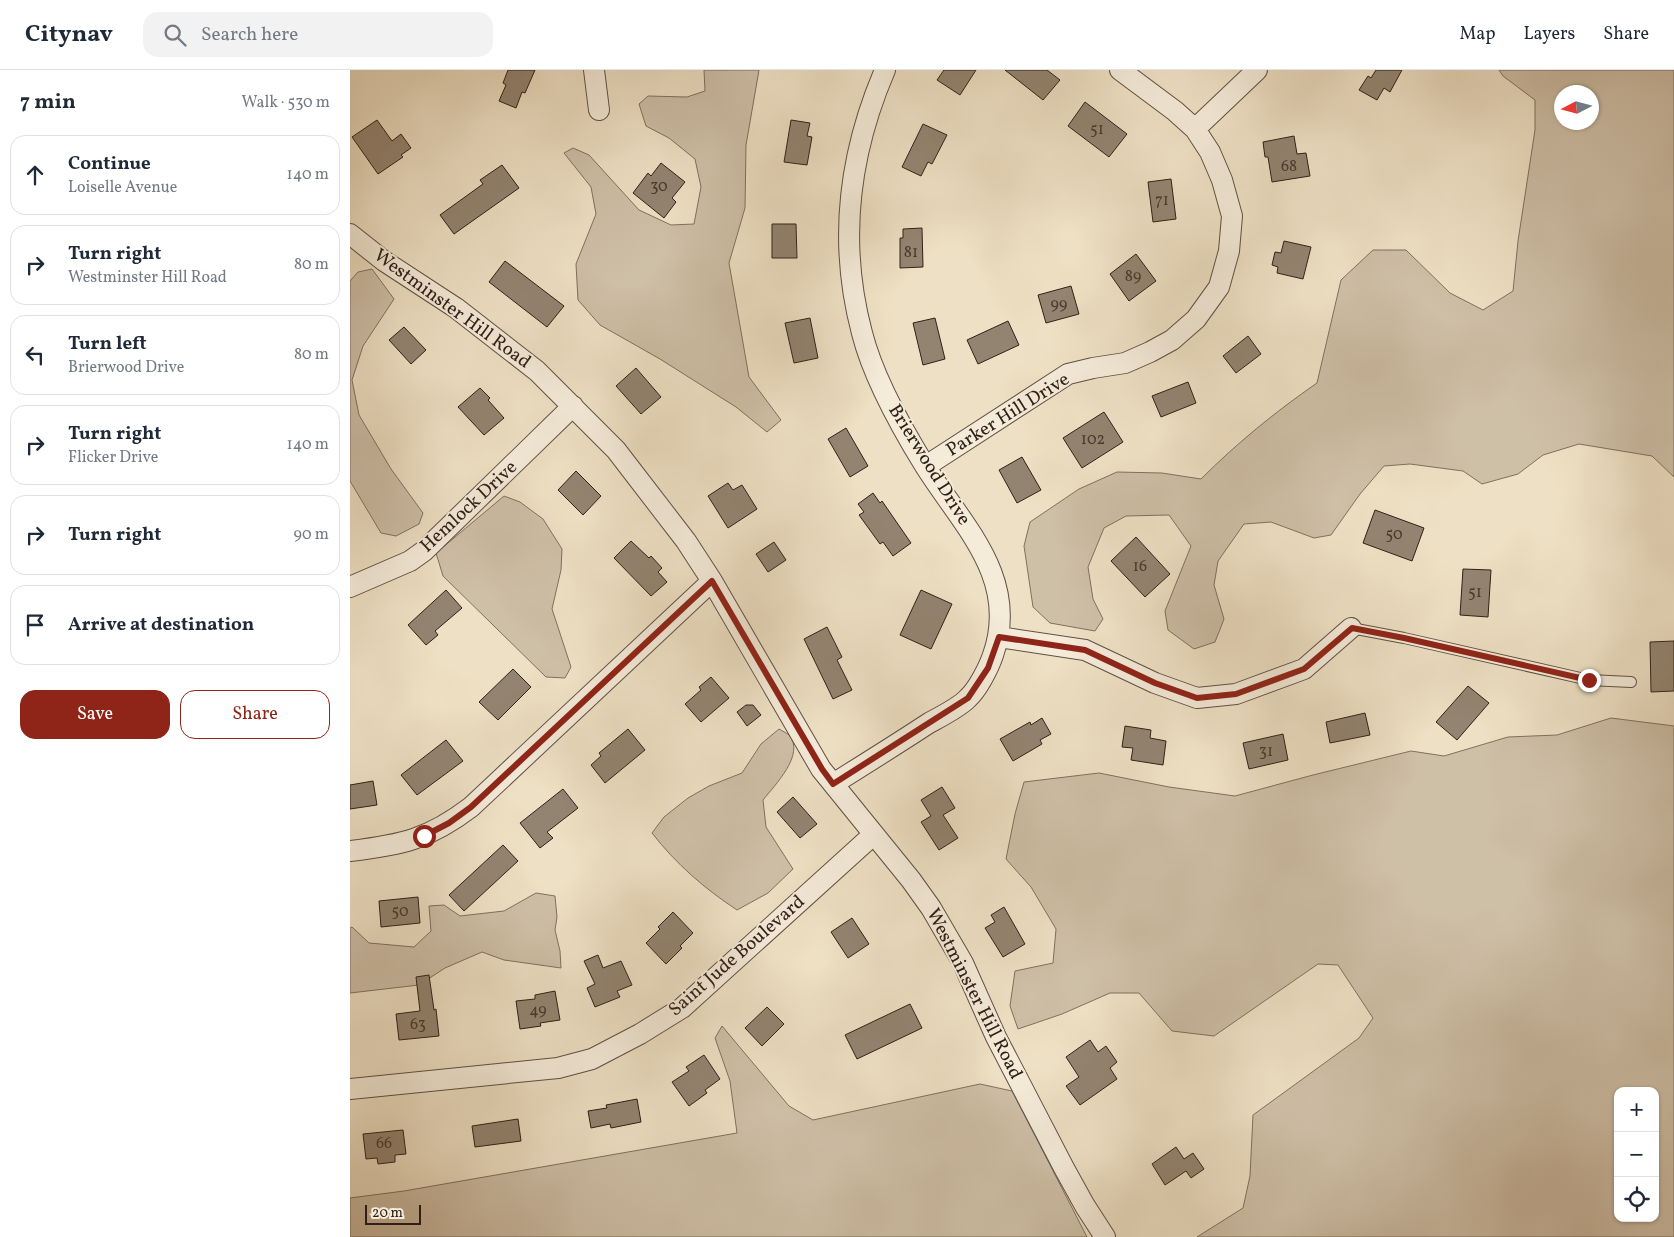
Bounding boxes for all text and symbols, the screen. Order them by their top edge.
search box [143,12,493,57]
text: Citynav [25,18,113,52]
icon: search [161,21,189,49]
text: Search here [201,22,298,48]
text: Map [1459,22,1495,47]
text: Layers [1523,22,1575,47]
text: Share [1603,22,1649,47]
north arrow [1554,85,1599,130]
text: 7 min [20,88,76,117]
text: Walk · 530 m [242,92,330,114]
house number: 51 [1090,119,1104,141]
text: Continue [68,151,151,177]
house number: 68 [1281,156,1297,178]
icon: ahead [21,161,49,189]
text: 140 m [287,164,329,186]
house number: 30 [650,176,668,198]
text: Loiselle Avenue [68,177,177,199]
house number: 71 [1155,190,1169,212]
text: Turn right [68,241,161,267]
house number: 81 [904,242,918,264]
street label: Westminster Hill Road [368,243,536,375]
icon: right [21,251,49,279]
text: 80 m [294,254,329,276]
house number: 89 [1125,266,1141,288]
text: Westminster Hill Road [68,267,227,289]
house number: 99 [1051,294,1067,316]
text: Turn left [68,331,147,357]
icon: left [21,341,49,369]
text: 80 m [294,344,329,366]
text: Brierwood Drive [68,357,184,379]
street label: Parker Hill Drive [941,367,1075,463]
street label: Brierwood Drive [881,400,977,530]
text: Turn right [68,421,161,447]
house number: 102 [1081,429,1105,451]
icon: right [21,431,49,459]
text: 140 m [287,434,329,456]
text: Flicker Drive [68,447,158,469]
street label: Hemlock Drive [415,455,523,559]
icon: right [21,521,49,549]
text: Turn right [68,522,161,548]
text: 90 m [293,524,329,546]
house number: 50 [1386,524,1403,546]
house number: 16 [1133,556,1147,578]
house number: 51 [1468,582,1482,604]
icon: arrive [21,611,49,639]
text: Arrive at destination [68,612,254,638]
route end [1578,669,1601,692]
button: Save [20,690,170,739]
button: Share [180,690,330,739]
house number: 31 [1259,741,1273,763]
route start [413,825,436,848]
street label: Saint Jude Boulevard [663,889,811,1023]
house number: 50 [392,901,409,923]
street label: Westminster Hill Road [920,904,1028,1084]
house number: 49 [529,1000,547,1022]
house number: 63 [410,1014,426,1036]
map controls [1614,1087,1659,1222]
button: + [1614,1087,1659,1132]
button: − [1614,1132,1659,1177]
house number: 66 [376,1133,392,1155]
button: locate [1614,1177,1659,1222]
scale bar [365,1202,421,1225]
text: 20 m [372,1204,403,1223]

